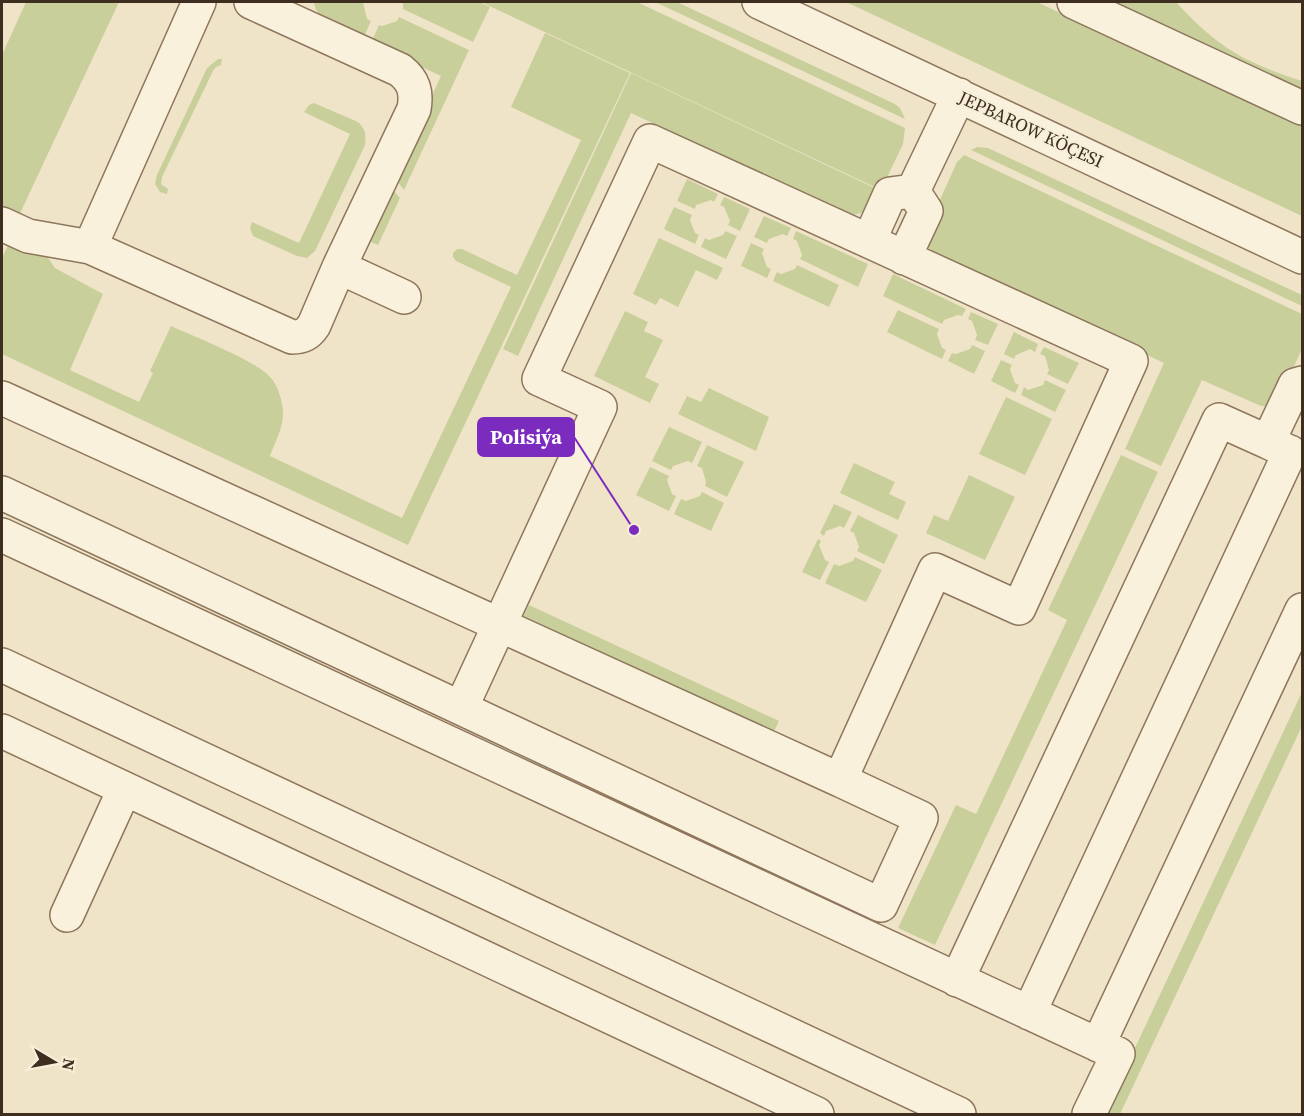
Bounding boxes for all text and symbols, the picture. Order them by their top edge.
street label: JEPBAROW KÖÇESI [954,84,1108,174]
callout: Polisiýa [478,418,574,456]
text: Polisiýa [490,423,562,451]
north arrow [24,1032,84,1092]
text: N [57,1057,81,1073]

